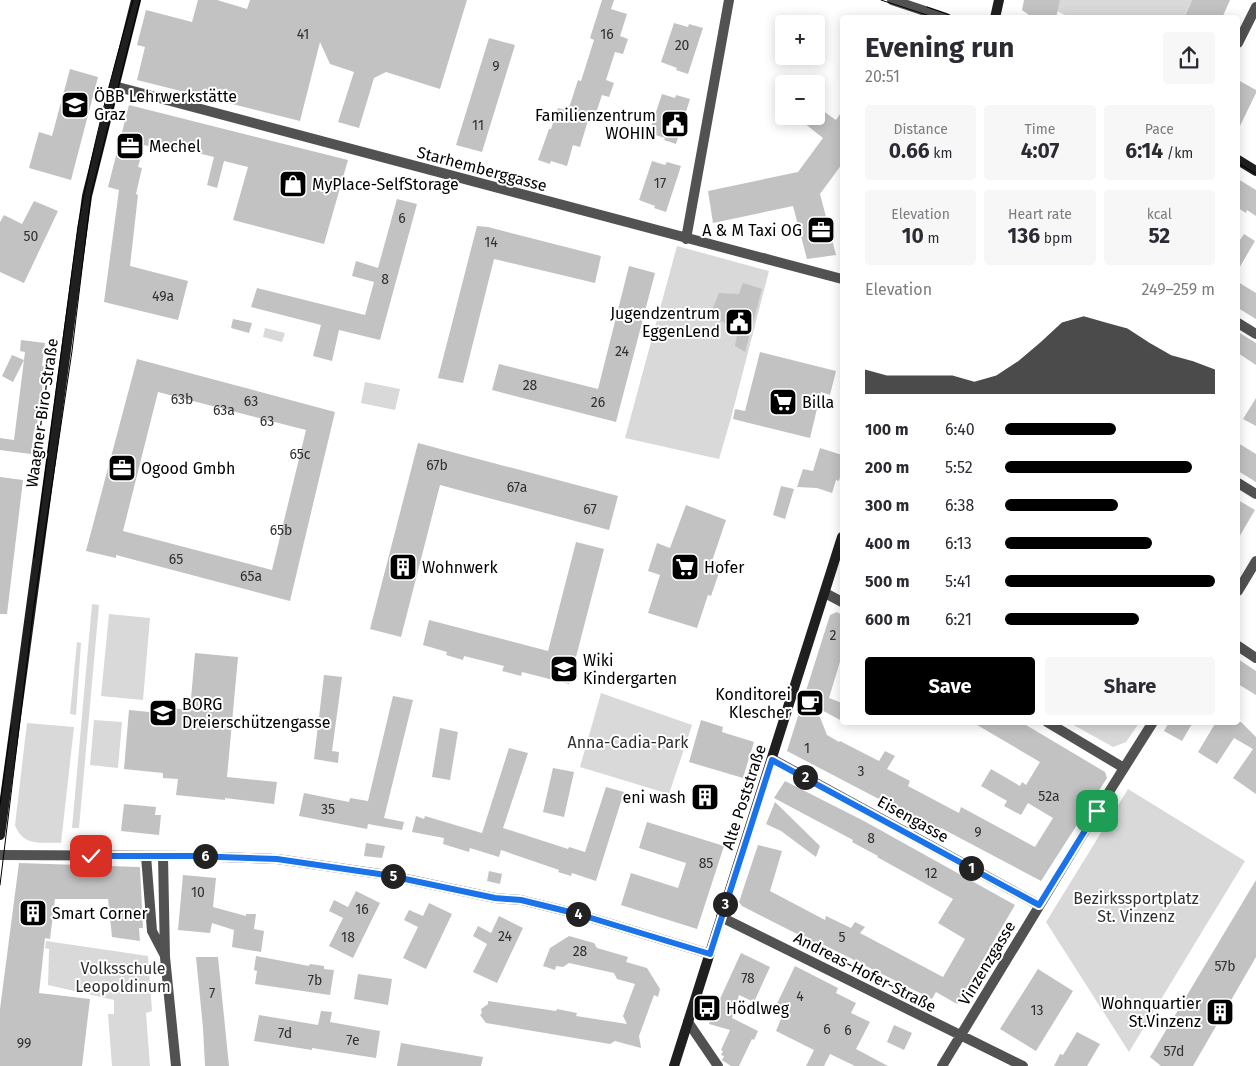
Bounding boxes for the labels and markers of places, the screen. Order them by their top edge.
place label: ÖBB Lehrwerkstätte Graz [94,87,237,124]
school or university icon: ÖBB Lehrwerkstätte Graz [60,90,90,120]
place label: Familienzentrum WOHIN [535,106,656,143]
public building icon: Familienzentrum WOHIN [660,109,690,139]
office icon: Mechel [115,131,145,161]
place label: Mechel [149,137,201,156]
shop icon: MyPlace-SelfStorage [278,169,308,199]
place label: MyPlace-SelfStorage [312,175,459,194]
office icon: A & M Taxi OG [806,215,836,245]
place label: A & M Taxi OG [702,221,802,240]
place label: Jugendzentrum EggenLend [610,304,720,341]
public building icon: Jugendzentrum EggenLend [724,307,754,337]
supermarket icon: Billa [768,387,798,417]
place label: Billa [802,393,834,412]
office icon: Ogood Gmbh [107,453,137,483]
place label: Ogood Gmbh [141,459,235,478]
building icon: Wohnwerk [388,552,418,582]
supermarket icon: Hofer [670,552,700,582]
place label: Wohnwerk [422,558,499,577]
place label: Hofer [704,558,745,577]
place label: Wiki Kindergarten [583,651,677,688]
school or university icon: Wiki Kindergarten [549,654,579,684]
place label: Konditorei Klescher [715,685,792,722]
cafe icon: Konditorei Klescher [795,688,825,718]
place label: BORG Dreierschützengasse [182,695,331,732]
school or university icon: BORG Dreierschützengasse [148,698,178,728]
pin: 2 [792,764,818,790]
building icon: eni wash [690,782,720,812]
place label: eni wash [622,788,686,807]
pin [1076,790,1118,832]
pin [70,835,112,877]
pin: 6 [192,844,218,868]
pin: 1 [958,856,984,880]
pin: 5 [380,864,406,888]
pin: 3 [712,892,738,916]
building icon: Smart Corner [18,898,48,928]
pin: 4 [566,902,590,926]
place label: Smart Corner [52,904,149,923]
bus stop icon: Hödlweg [692,993,722,1023]
place label: Wohnquartier St.Vinzenz [1101,994,1202,1031]
building icon: Wohnquartier St.Vinzenz [1205,997,1235,1027]
place label: Hödlweg [726,999,790,1018]

